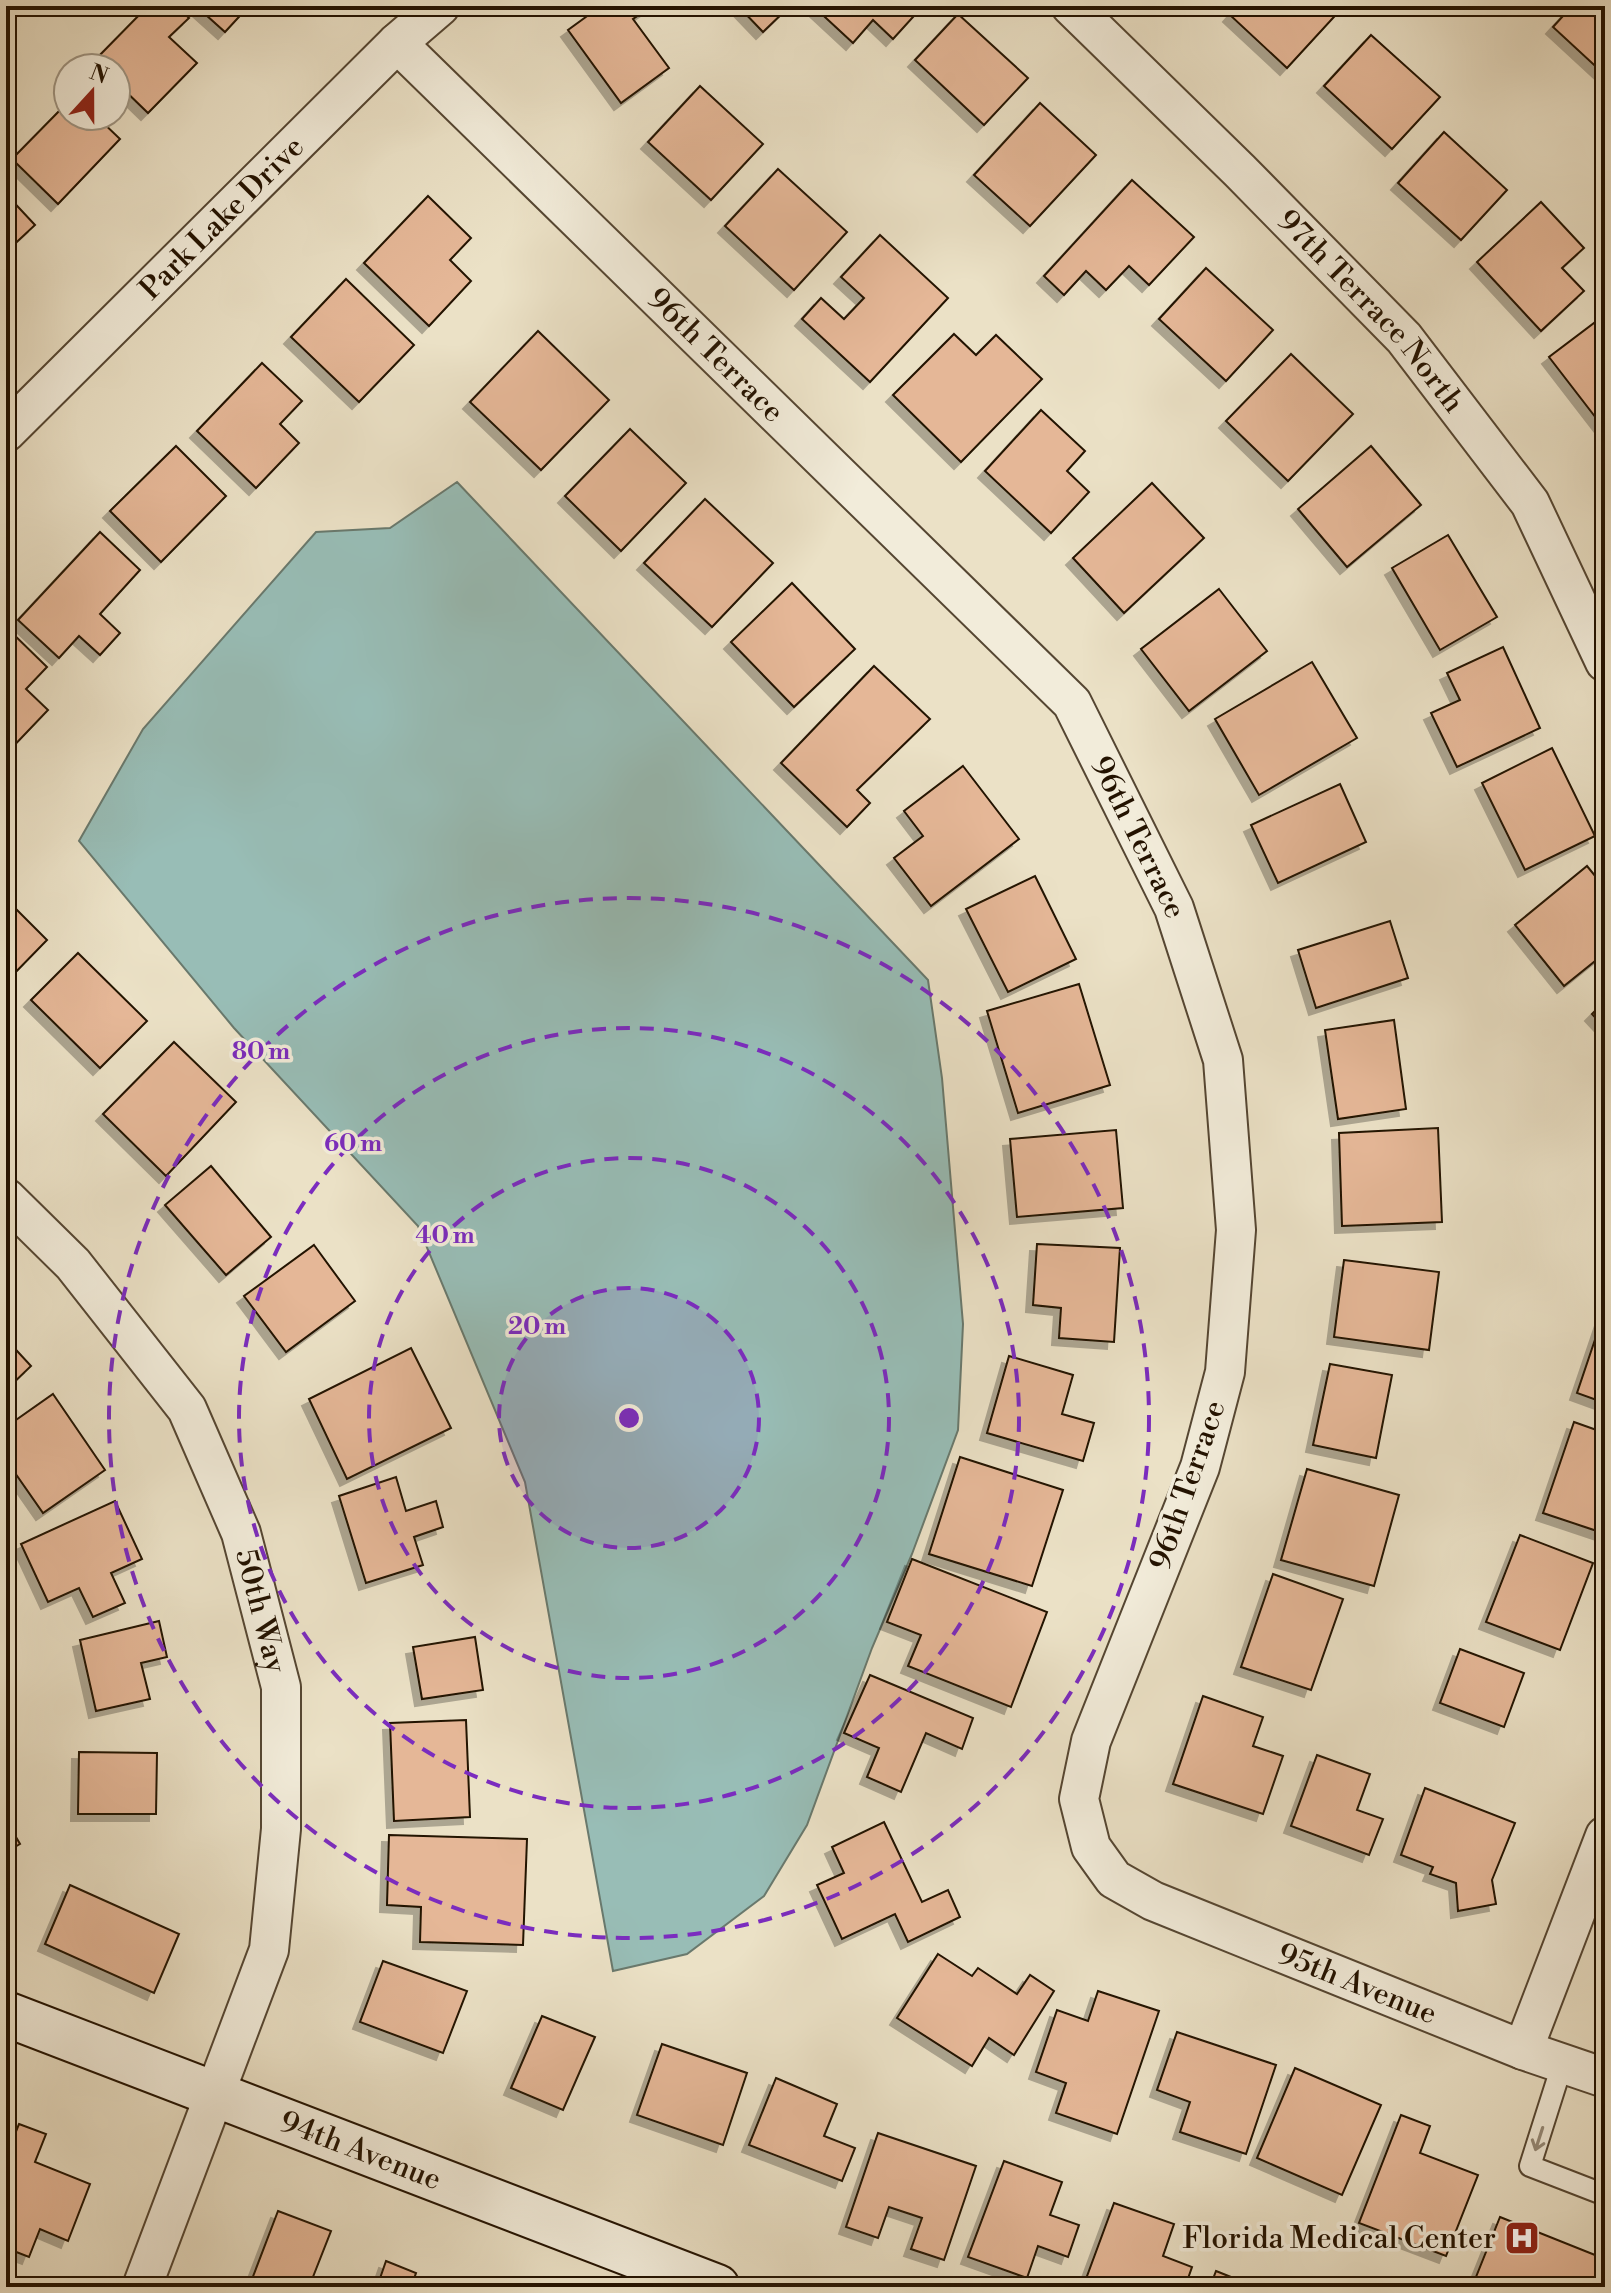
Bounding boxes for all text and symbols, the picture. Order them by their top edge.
north arrow [52,52,132,132]
text: N [86,59,112,91]
street label: Park Lake Drive [132,128,312,308]
street label: 97th Terrace North [1268,202,1472,421]
street label: 96th Terrace [639,280,792,431]
street label: 96th Terrace [1081,750,1194,923]
text: 80 m [232,1037,290,1067]
text: 60 m [324,1129,382,1159]
text: 40 m [415,1221,475,1251]
text: 20 m [508,1312,566,1342]
street label: 96th Terrace [1141,1396,1235,1575]
centre of rings [615,1404,643,1432]
street label: 50th Way [226,1545,295,1677]
street label: 95th Avenue [1272,1935,1442,2033]
street label: 94th Avenue [274,2103,447,2199]
one-way arrow [1530,2126,1545,2151]
hospital icon: Florida Medical Center [1503,2219,1541,2257]
place label: Florida Medical Center [1183,2220,1496,2258]

